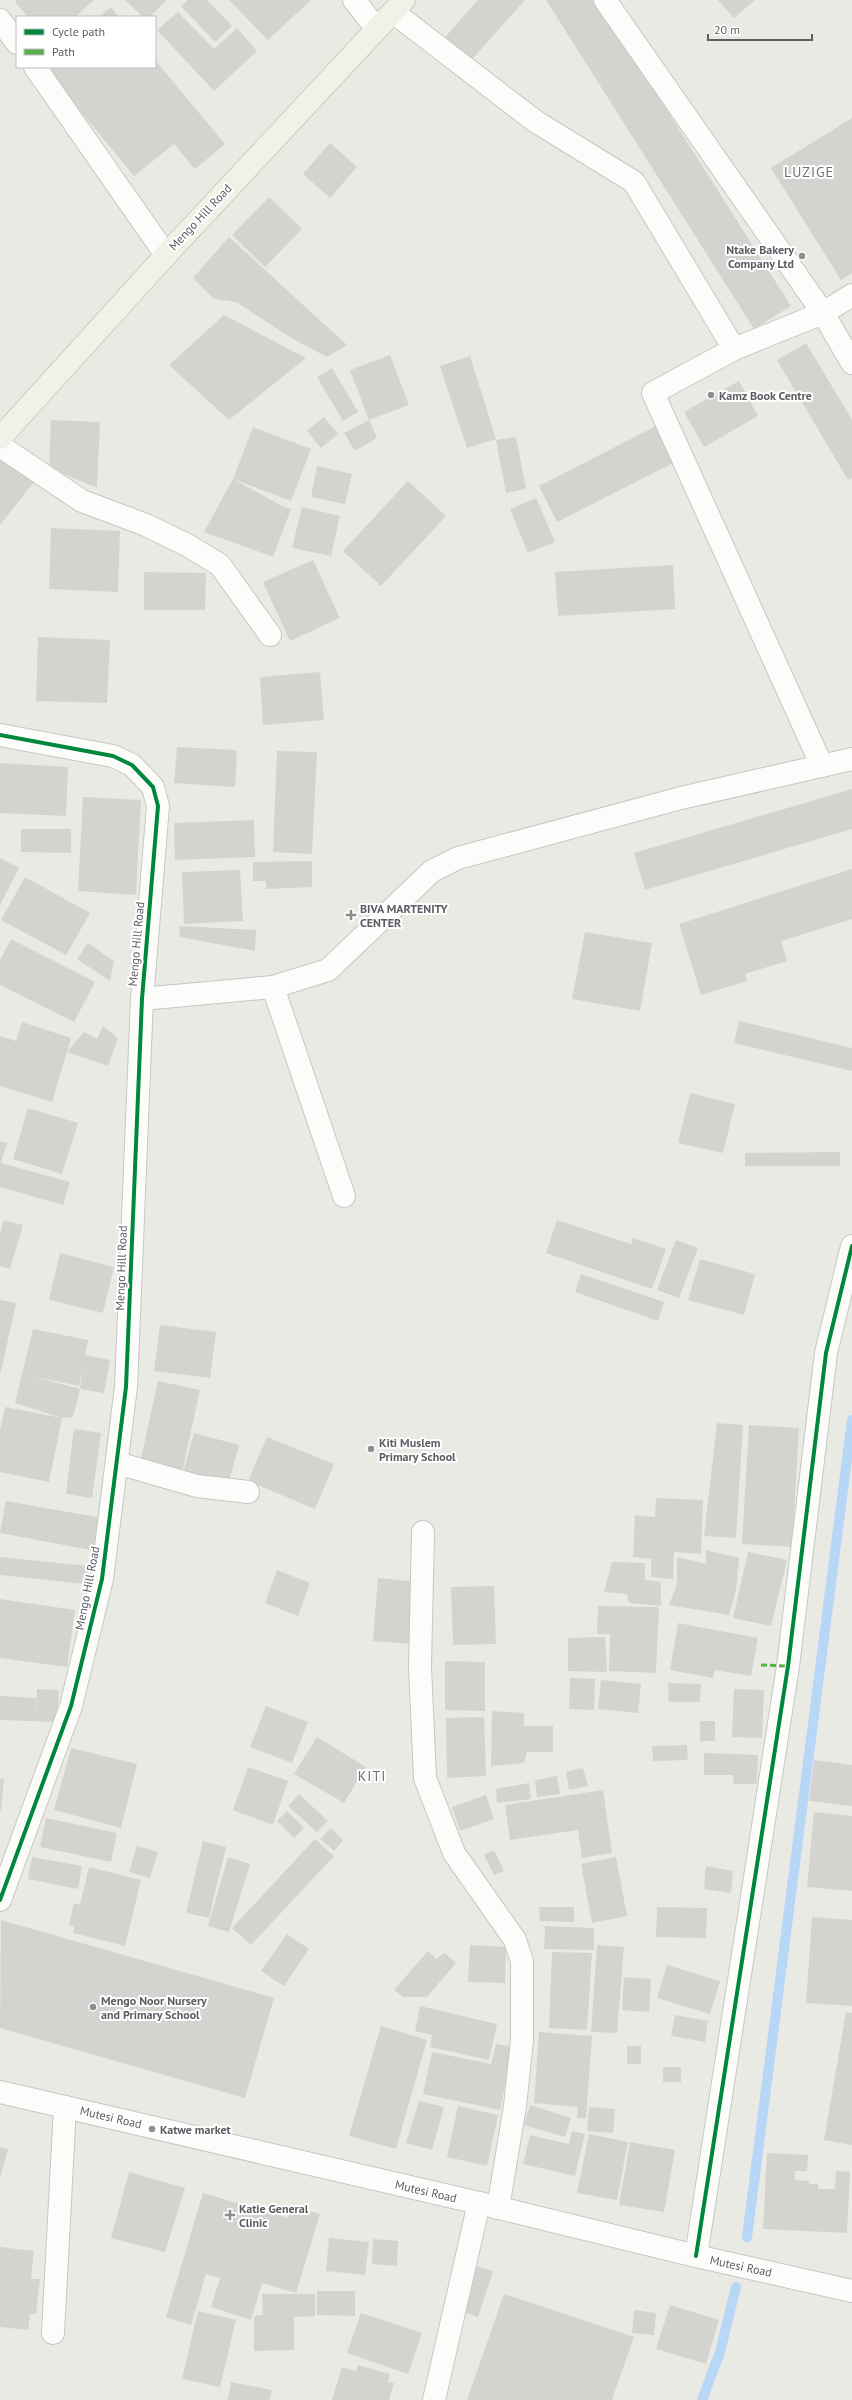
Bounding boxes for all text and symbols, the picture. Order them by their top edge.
legend [16,16,156,68]
scale bar [708,16,812,42]
text: 20 m [714,22,740,37]
text: Cycle path [52,24,105,39]
text: Path [52,44,75,59]
district label: LUZIGE [784,163,834,181]
street label: Mengo Hill Road [165,181,235,253]
place label: Ntake Bakery Company Ltd [726,242,794,271]
marker: Ntake Bakery Company Ltd [797,251,807,261]
place label: Kamz Book Centre [719,388,812,403]
marker: Kamz Book Centre [706,390,716,400]
street label: Mengo Hill Road [125,901,147,987]
place label: BIVA MARTENITY CENTER [360,901,449,930]
marker: BIVA MARTENITY CENTER [345,909,357,921]
street label: Mengo Hill Road [112,1225,130,1311]
place label: Kiti Muslem Primary School [379,1435,456,1464]
marker: Kiti Muslem Primary School [366,1444,376,1454]
street label: Mengo Hill Road [72,1545,102,1631]
district label: KITI [358,1767,386,1785]
place label: Mengo Noor Nursery and Primary School [101,1993,207,2022]
marker: Mengo Noor Nursery and Primary School [88,2002,98,2012]
street label: Mutesi Road [79,2103,143,2131]
place label: Katwe market [160,2122,231,2137]
marker: Katwe market [147,2124,157,2134]
street label: Mutesi Road [394,2177,458,2205]
place label: Katie General Clinic [239,2201,309,2230]
marker: Katie General Clinic [224,2209,236,2221]
street label: Mutesi Road [709,2252,773,2280]

